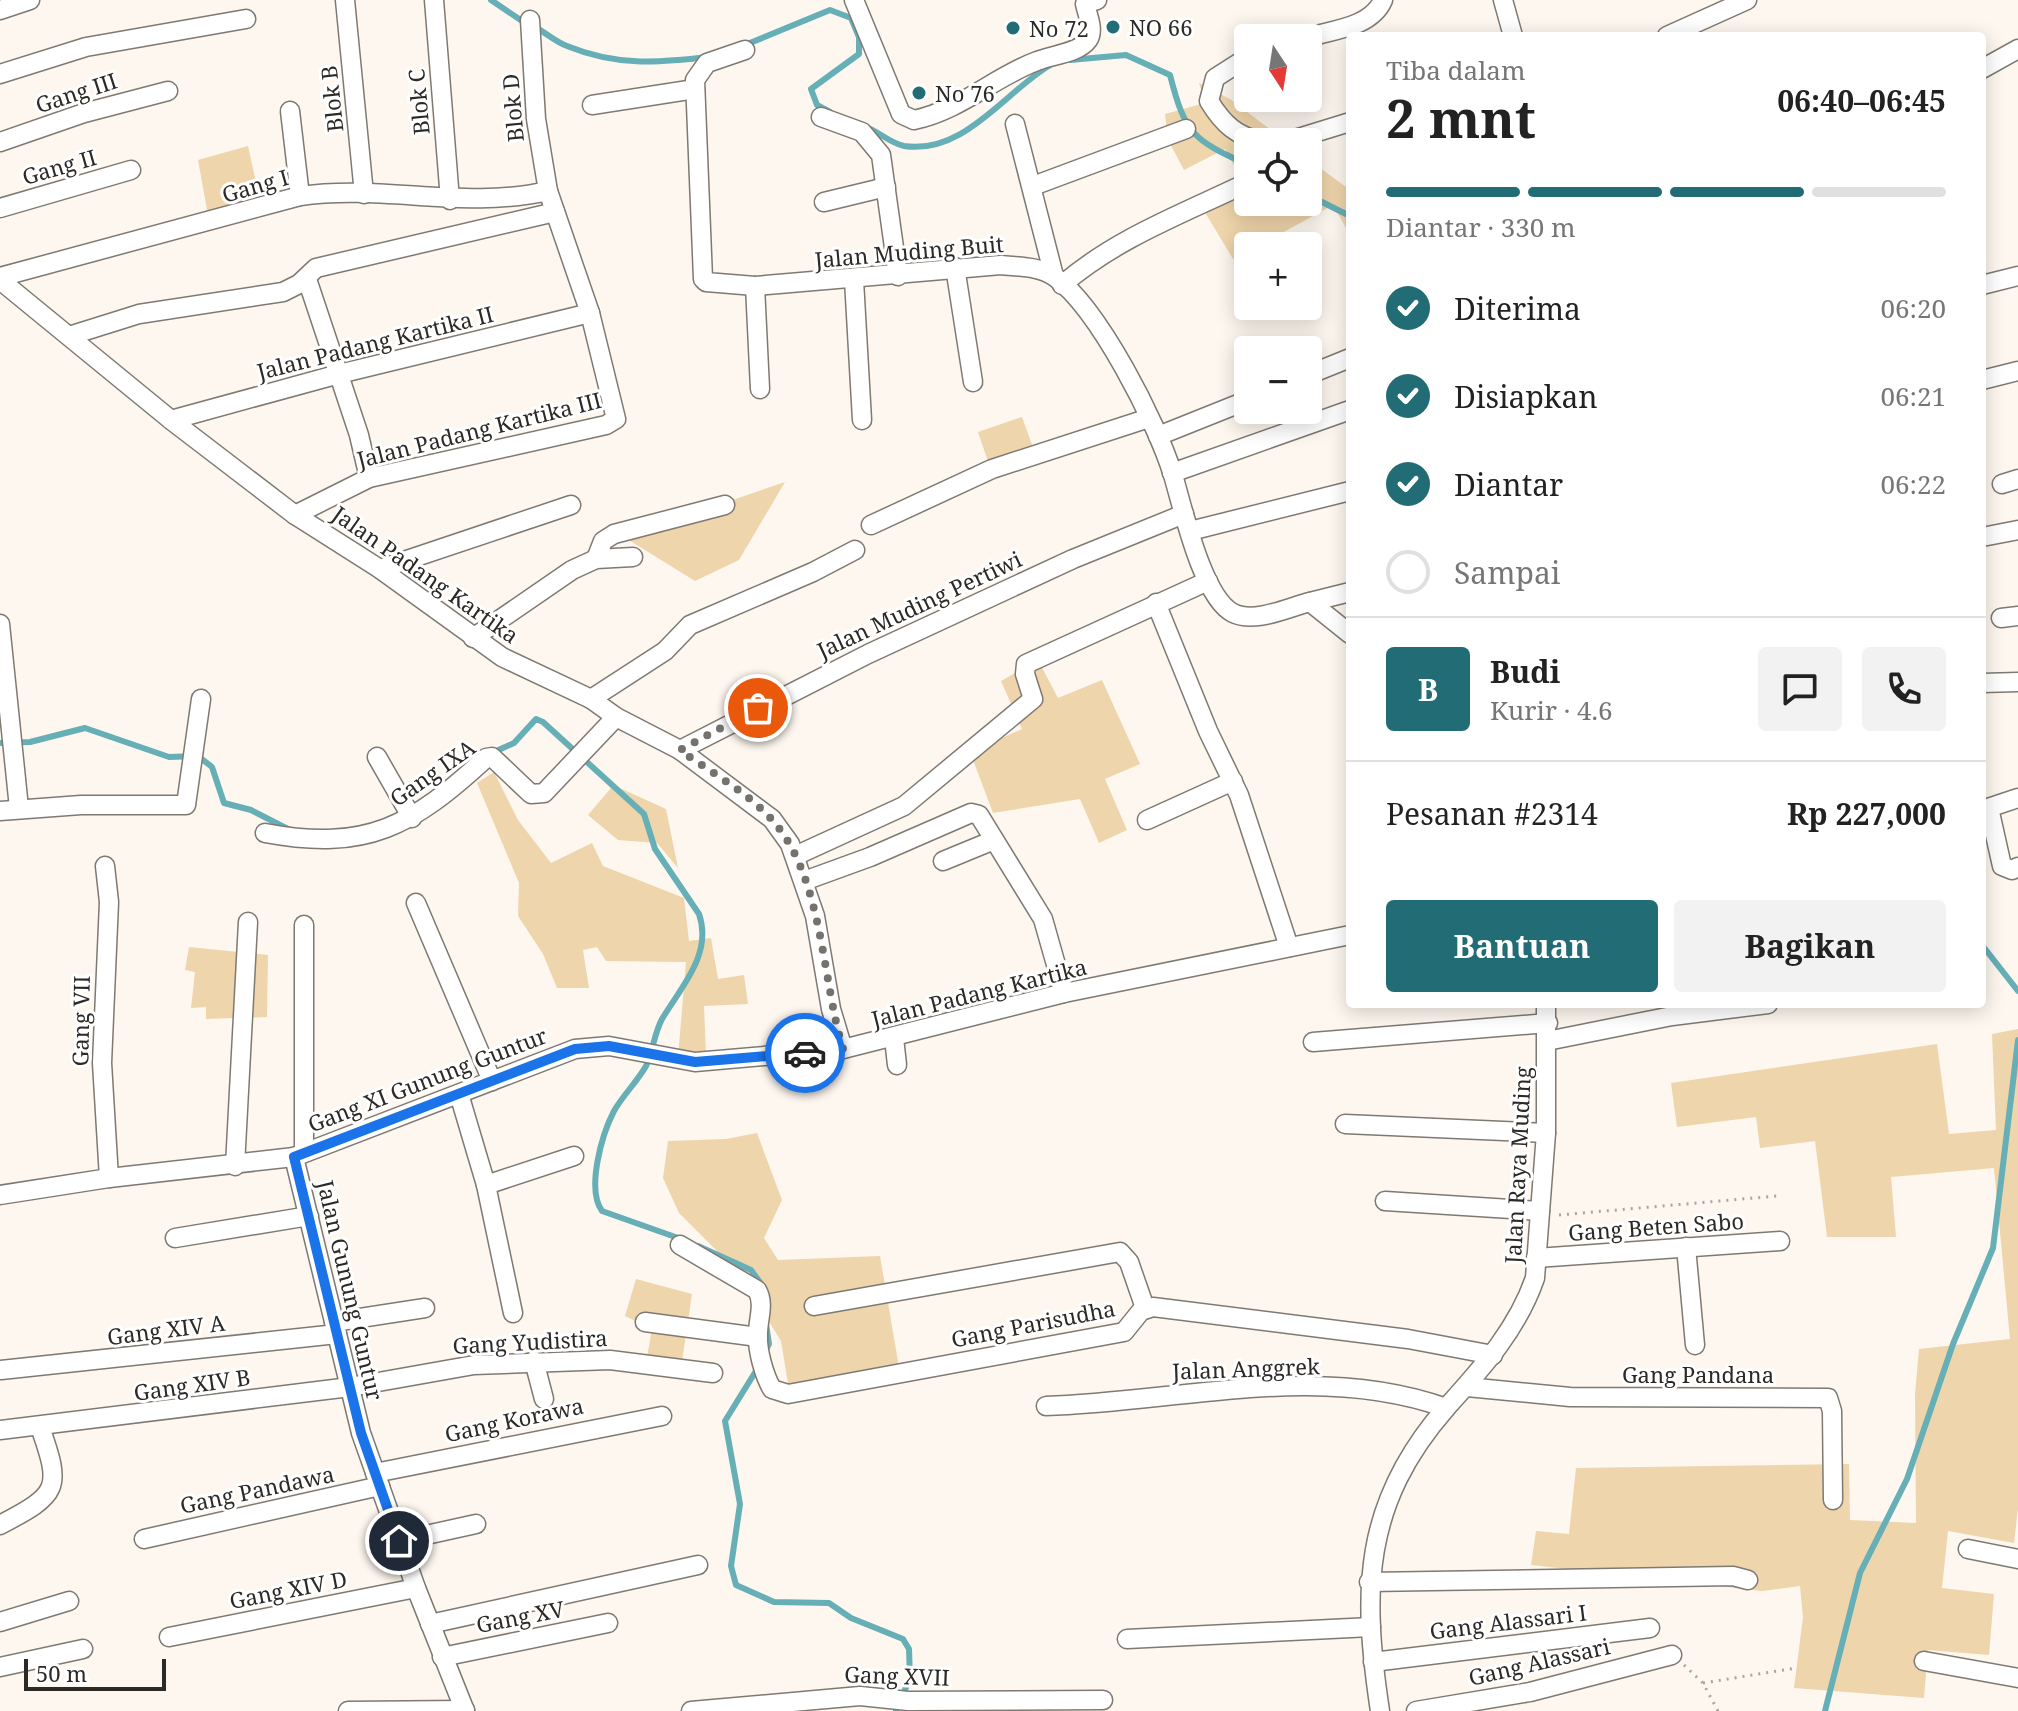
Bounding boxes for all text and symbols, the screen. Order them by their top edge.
place label: NO 66 [1129,12,1192,42]
place label: No 72 [1029,13,1089,43]
marker: NO 66 [1104,18,1122,36]
marker: No 72 [1004,19,1022,37]
north arrow [1234,24,1322,112]
map controls [1234,24,1322,424]
text: Tiba dalam [1386,52,1526,88]
street label: Blok B [313,64,349,134]
street label: Gang III [31,65,121,119]
street label: Blok C [400,68,436,136]
street label: Blok D [494,73,530,143]
place label: No 76 [935,78,995,108]
text: 06:40–06:45 [1777,80,1946,121]
text: 2 mnt [1386,82,1536,153]
marker: No 76 [910,84,928,102]
button: locate [1234,128,1322,216]
street label: Gang II [18,141,100,191]
street label: Gang I [218,161,292,209]
text: Diantar · 330 m [1386,209,1576,245]
street label: Jalan Muding Buit [812,228,1005,274]
button: + [1234,232,1322,320]
icon: check [1386,286,1430,330]
text: Diterima [1454,288,1581,329]
text: 06:20 [1880,290,1946,326]
street label: Jalan Padang Kartika II [253,298,496,386]
button: − [1234,336,1322,424]
icon: check [1386,374,1430,418]
text: Disiapkan [1454,376,1598,417]
text: 06:21 [1880,378,1946,414]
street label: Jalan Padang Kartika III [353,384,604,474]
icon: check [1386,462,1430,506]
text: Diantar [1454,464,1563,505]
text: 06:22 [1880,466,1946,502]
street label: Jalan Padang Kartika [326,498,525,650]
street label: Jalan Muding Pertiwi [811,543,1026,665]
text: Sampai [1454,552,1560,593]
button: chat [1758,647,1842,731]
button: phone [1862,647,1946,731]
text: Budi [1490,651,1560,692]
text: B [1418,669,1438,710]
pin [724,674,792,742]
icon: bag [736,686,780,730]
text: Kurir · 4.6 [1490,692,1613,728]
street label: Gang IXA [383,731,481,812]
text: Pesanan #2314 [1386,793,1598,834]
text: Rp 227,000 [1787,793,1946,834]
button: Bantuan [1386,900,1658,992]
button: Bagikan [1674,900,1946,992]
street label: Jalan Padang Kartika [867,951,1090,1034]
street label: Gang VII [64,975,96,1067]
courier [765,1013,845,1093]
street label: Gang XI Gunung Guntur [303,1019,551,1138]
icon: car [783,1031,827,1075]
street label: Jalan Raya Muding [1497,1065,1537,1265]
street label: Jalan Gunung Guntur [311,1176,391,1404]
street label: Gang Beten Sabo [1567,1205,1745,1247]
street label: Gang Parisudha [948,1292,1118,1354]
street label: Gang XIV A [105,1307,227,1351]
street label: Gang Yudistira [452,1322,608,1360]
street label: Jalan Anggrek [1171,1350,1320,1386]
street label: Gang Pandana [1622,1359,1774,1389]
street label: Gang XIV B [132,1361,252,1407]
street label: Gang Korawa [442,1390,586,1448]
street label: Gang Pandawa [177,1458,337,1520]
pin [365,1507,433,1575]
icon: home [377,1519,421,1563]
street label: Gang XIV D [227,1563,349,1615]
street label: Gang XV [473,1593,567,1639]
street label: Gang Alassari I [1428,1596,1588,1646]
street label: Gang Alassari [1465,1630,1613,1692]
scale bar [24,1655,166,1691]
text: 50 m [36,1658,87,1688]
street label: Gang XVII [844,1658,950,1692]

